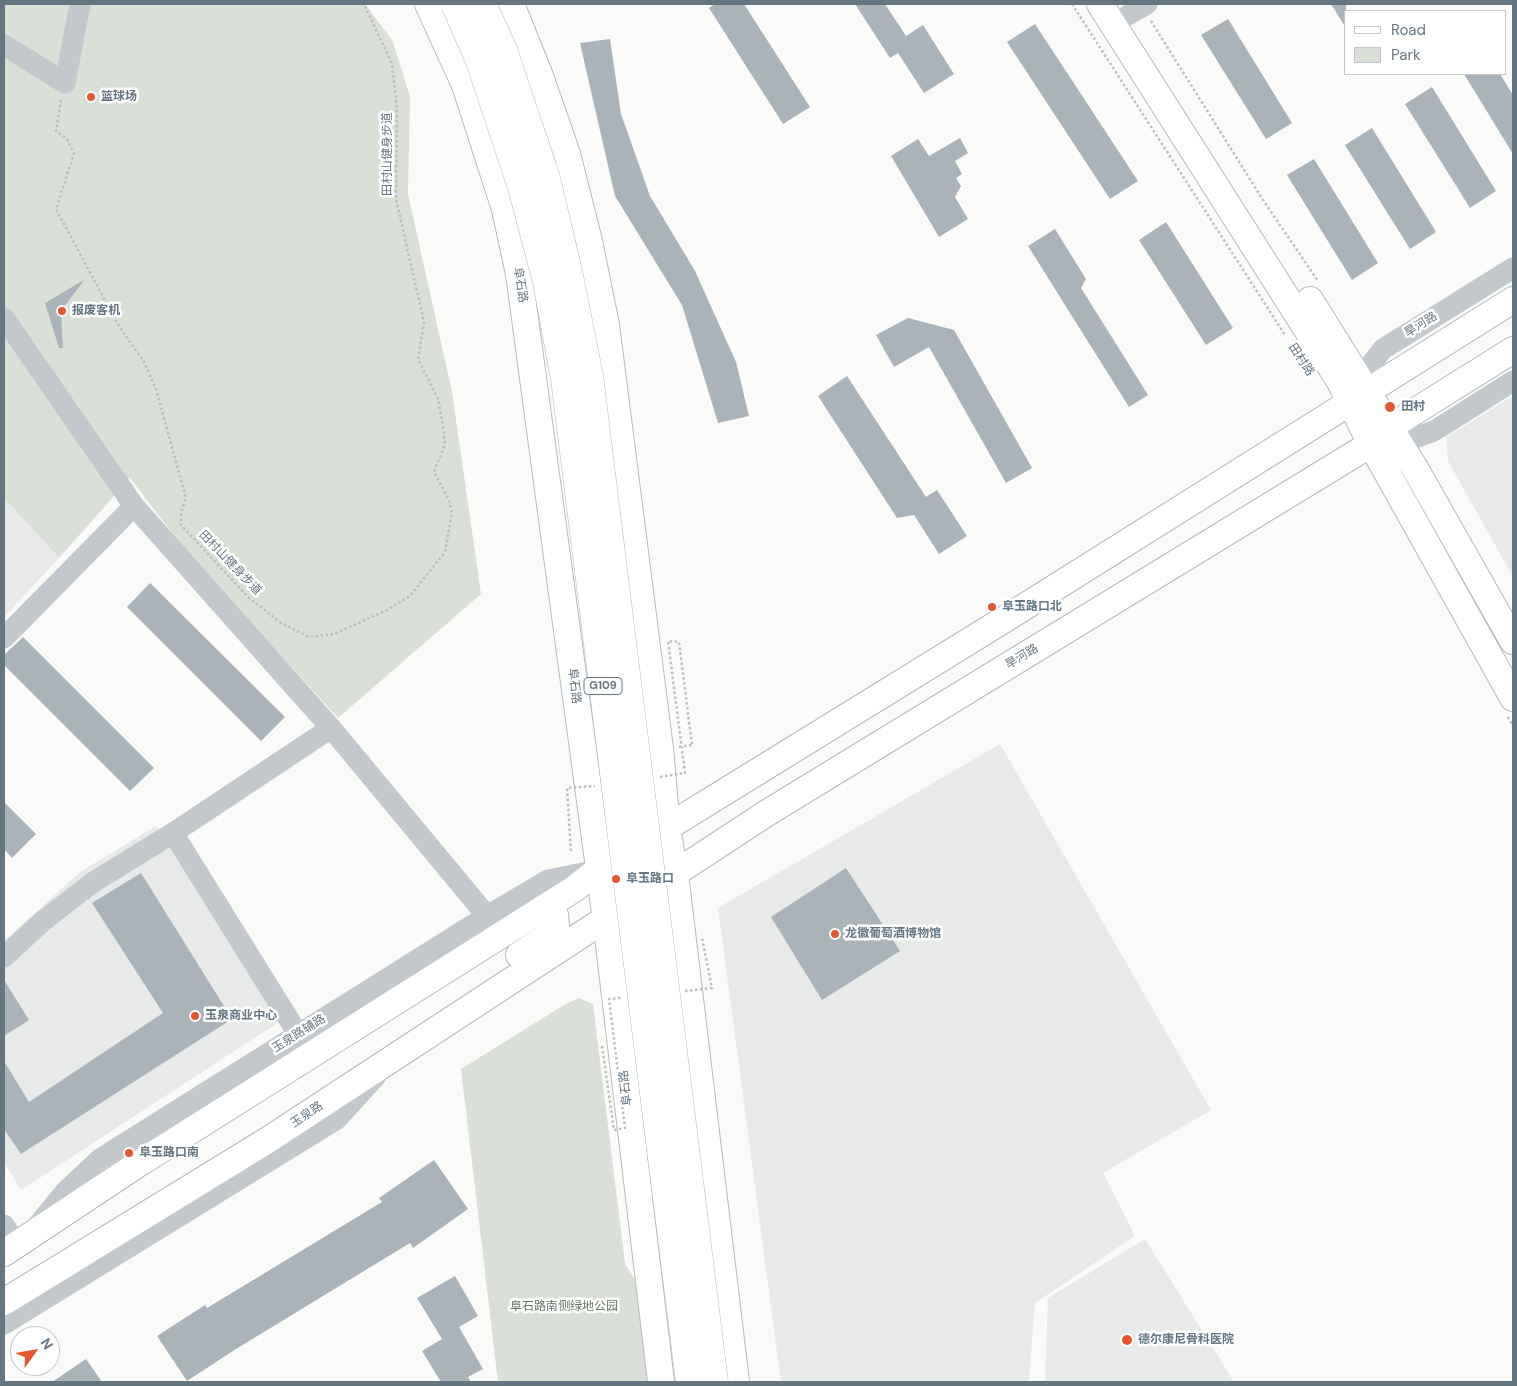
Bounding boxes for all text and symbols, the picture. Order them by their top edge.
legend [1344,10,1507,75]
text: Road [1391,20,1426,40]
text: Park [1391,45,1421,65]
place label: 篮球场 [101,90,137,104]
marker: 篮球场 [85,91,97,103]
street label: 田村山健身步道 [381,112,395,196]
street label: 阜石路 [510,266,530,304]
place label: 报废客机 [72,304,120,318]
marker: 报废客机 [56,305,68,317]
street label: 旱河路 [1402,309,1440,341]
street label: 田村路 [1285,341,1317,379]
marker: 田村 [1383,400,1397,414]
place label: 田村 [1401,400,1425,414]
street label: 田村山健身步道 [196,528,264,598]
place label: 阜玉路口北 [1002,600,1062,614]
marker: 阜玉路口北 [986,601,998,613]
street label: 旱河路 [1003,642,1041,672]
street label: 阜石路 [565,667,583,705]
road number: G109 [584,678,622,694]
place label: 阜玉路口 [626,872,674,886]
marker: 阜玉路口 [610,873,622,885]
place label: 龙徽葡萄酒博物馆 [845,927,941,941]
marker: 龙徽葡萄酒博物馆 [829,928,841,940]
place label: 玉泉商业中心 [205,1009,277,1023]
marker: 玉泉商业中心 [189,1010,201,1022]
street label: 玉泉路辅路 [270,1012,328,1056]
street label: 阜石路 [617,1069,635,1107]
street label: 玉泉路 [288,1099,326,1131]
place label: 阜玉路口南 [139,1146,199,1160]
marker: 阜玉路口南 [123,1147,135,1159]
park label: 阜石路南侧绿地公园 [510,1300,618,1314]
north arrow [10,1326,60,1376]
marker: 德尔康尼骨科医院 [1120,1333,1134,1347]
place label: 德尔康尼骨科医院 [1138,1333,1234,1347]
text: N [37,1334,57,1353]

